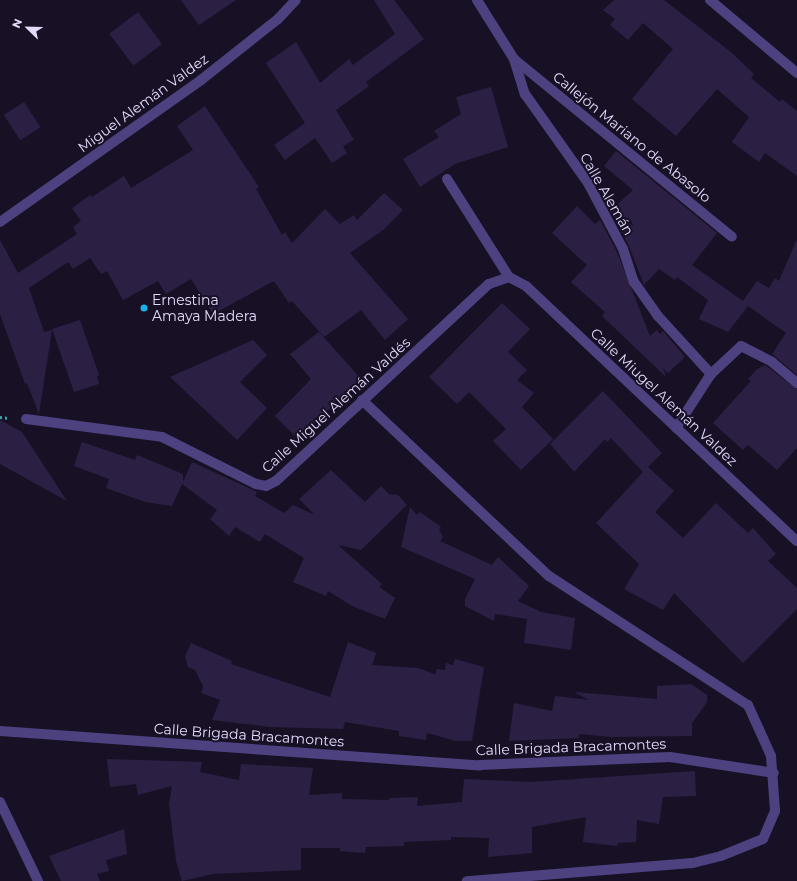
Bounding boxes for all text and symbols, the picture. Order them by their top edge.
north arrow [8,8,48,48]
text: N [9,16,25,30]
street label: Miguel Alemán Valdez [75,50,211,156]
street label: Callejón Mariano de Abasolo [550,68,714,206]
street label: Calle Alemán [577,150,637,238]
place label: Ernestina Amaya Madera [152,292,257,324]
marker: Ernestina Amaya Madera [139,303,149,313]
street label: Calle Miugel Alemán Valdez [587,325,741,469]
street label: Calle Miguel Alemán Valdés [258,334,414,476]
street label: Calle Brigada Bracamontes [153,720,345,750]
street label: Calle Brigada Bracamontes [475,735,667,759]

